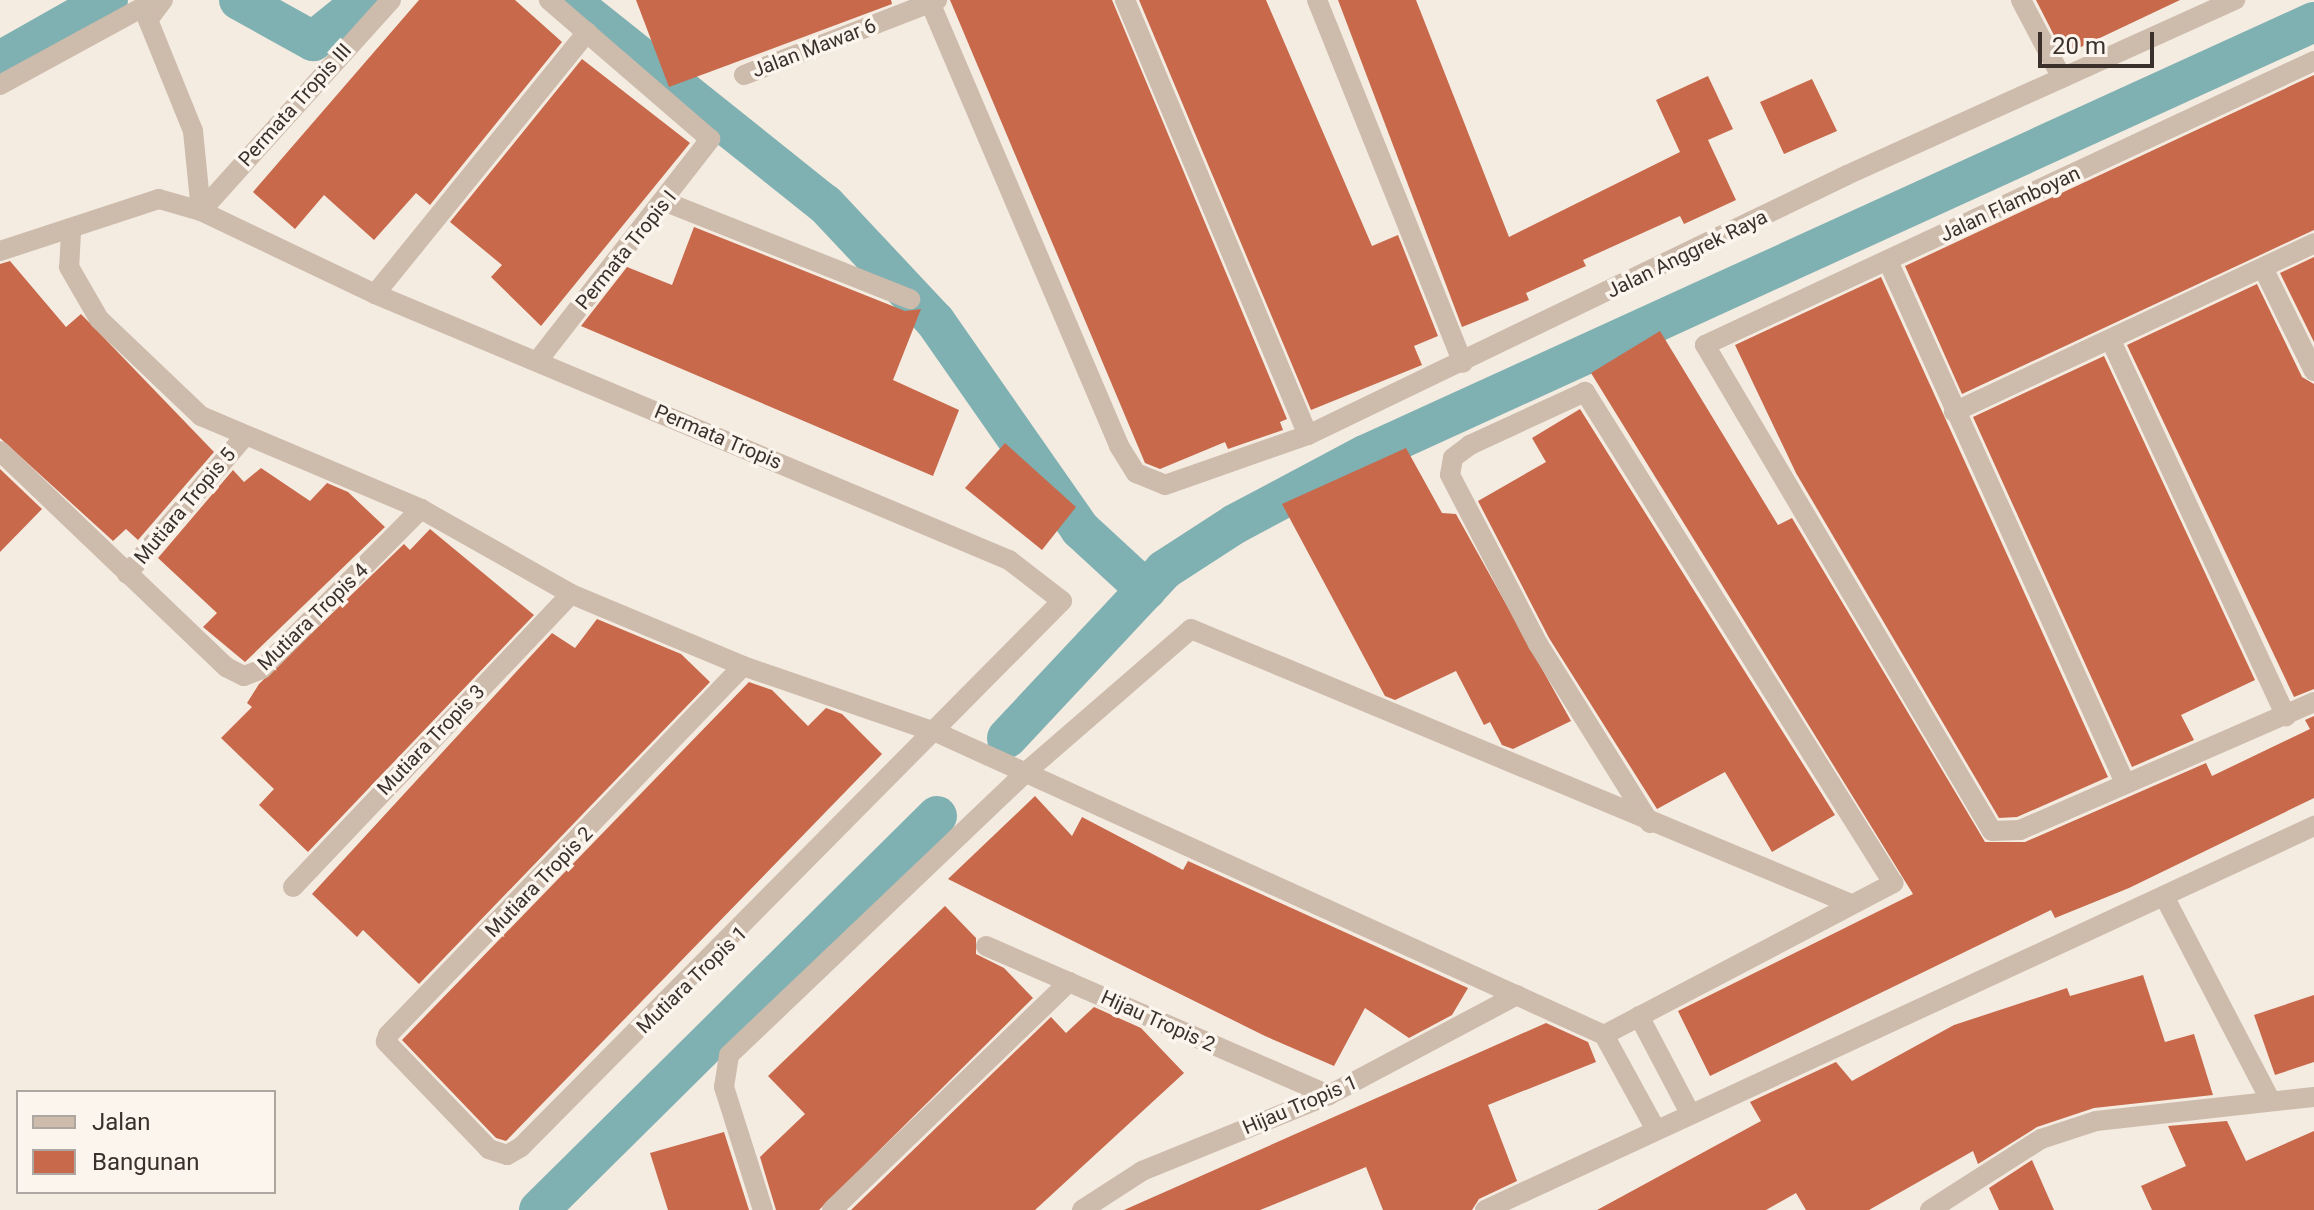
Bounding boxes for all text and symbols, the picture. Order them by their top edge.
street label: Jalan Mawar 6 [749,13,879,83]
scale bar [2042,16,2158,66]
text: 20 m [2052,32,2106,60]
street label: Permata Tropis III [233,38,357,172]
street label: Jalan Flamboyan [1936,161,2084,247]
street label: Permata Tropis I [571,185,681,315]
street label: Jalan Anggrek Raya [1603,205,1771,303]
street label: Permata Tropis [651,399,785,475]
street label: Mutiara Tropis 5 [129,443,241,569]
street label: Mutiara Tropis 4 [253,558,373,676]
street label: Mutiara Tropis 3 [372,680,490,800]
street label: Mutiara Tropis 2 [480,822,598,942]
street label: Mutiara Tropis 1 [632,921,752,1039]
street label: Hijau Tropis 2 [1097,985,1219,1057]
street label: Hijau Tropis 1 [1239,1070,1361,1140]
legend [16,1090,276,1194]
text: Jalan [92,1108,150,1136]
text: Bangunan [92,1148,200,1176]

